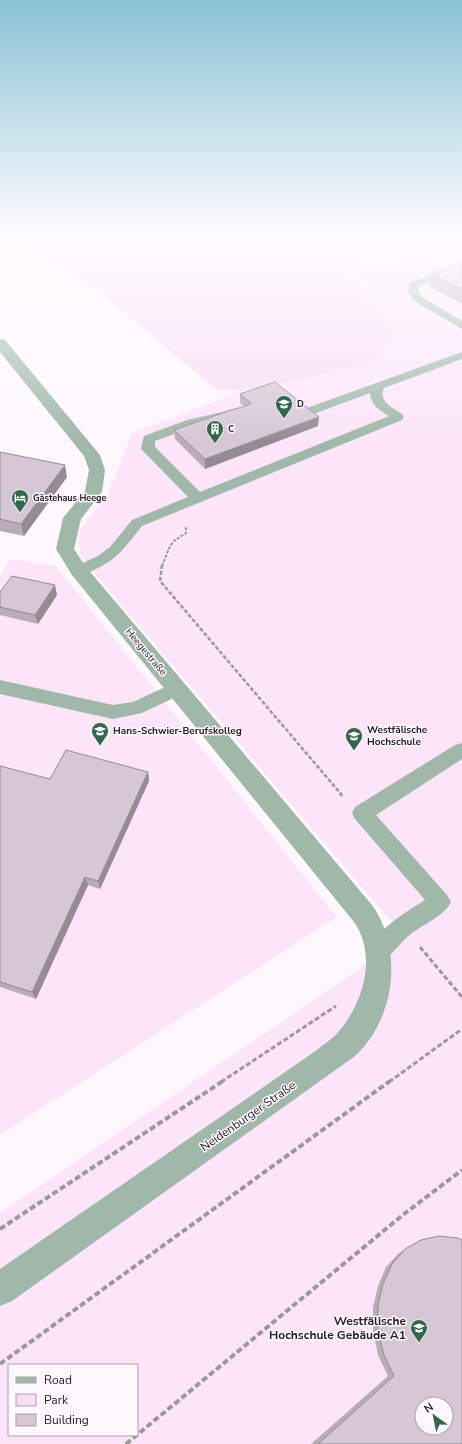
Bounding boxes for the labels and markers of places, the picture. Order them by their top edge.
school or university icon: D [274,394,294,419]
place label: D [297,398,304,410]
building icon: C [205,419,225,444]
place label: C [228,423,234,435]
hotel icon: Gästehaus Heege [10,488,30,513]
place label: Gästehaus Heege [33,492,107,504]
school or university icon: Hans-Schwier-Berufskolleg [90,721,110,746]
place label: Westfälische Hochschule [367,723,428,749]
place label: Hans-Schwier-Berufskolleg [113,724,242,738]
school or university icon: Westfälische Hochschule [344,726,364,751]
place label: Westfälische Hochschule Gebäude A1 [269,1313,406,1343]
school or university icon: Westfälische Hochschule Gebäude A1 [409,1318,429,1343]

